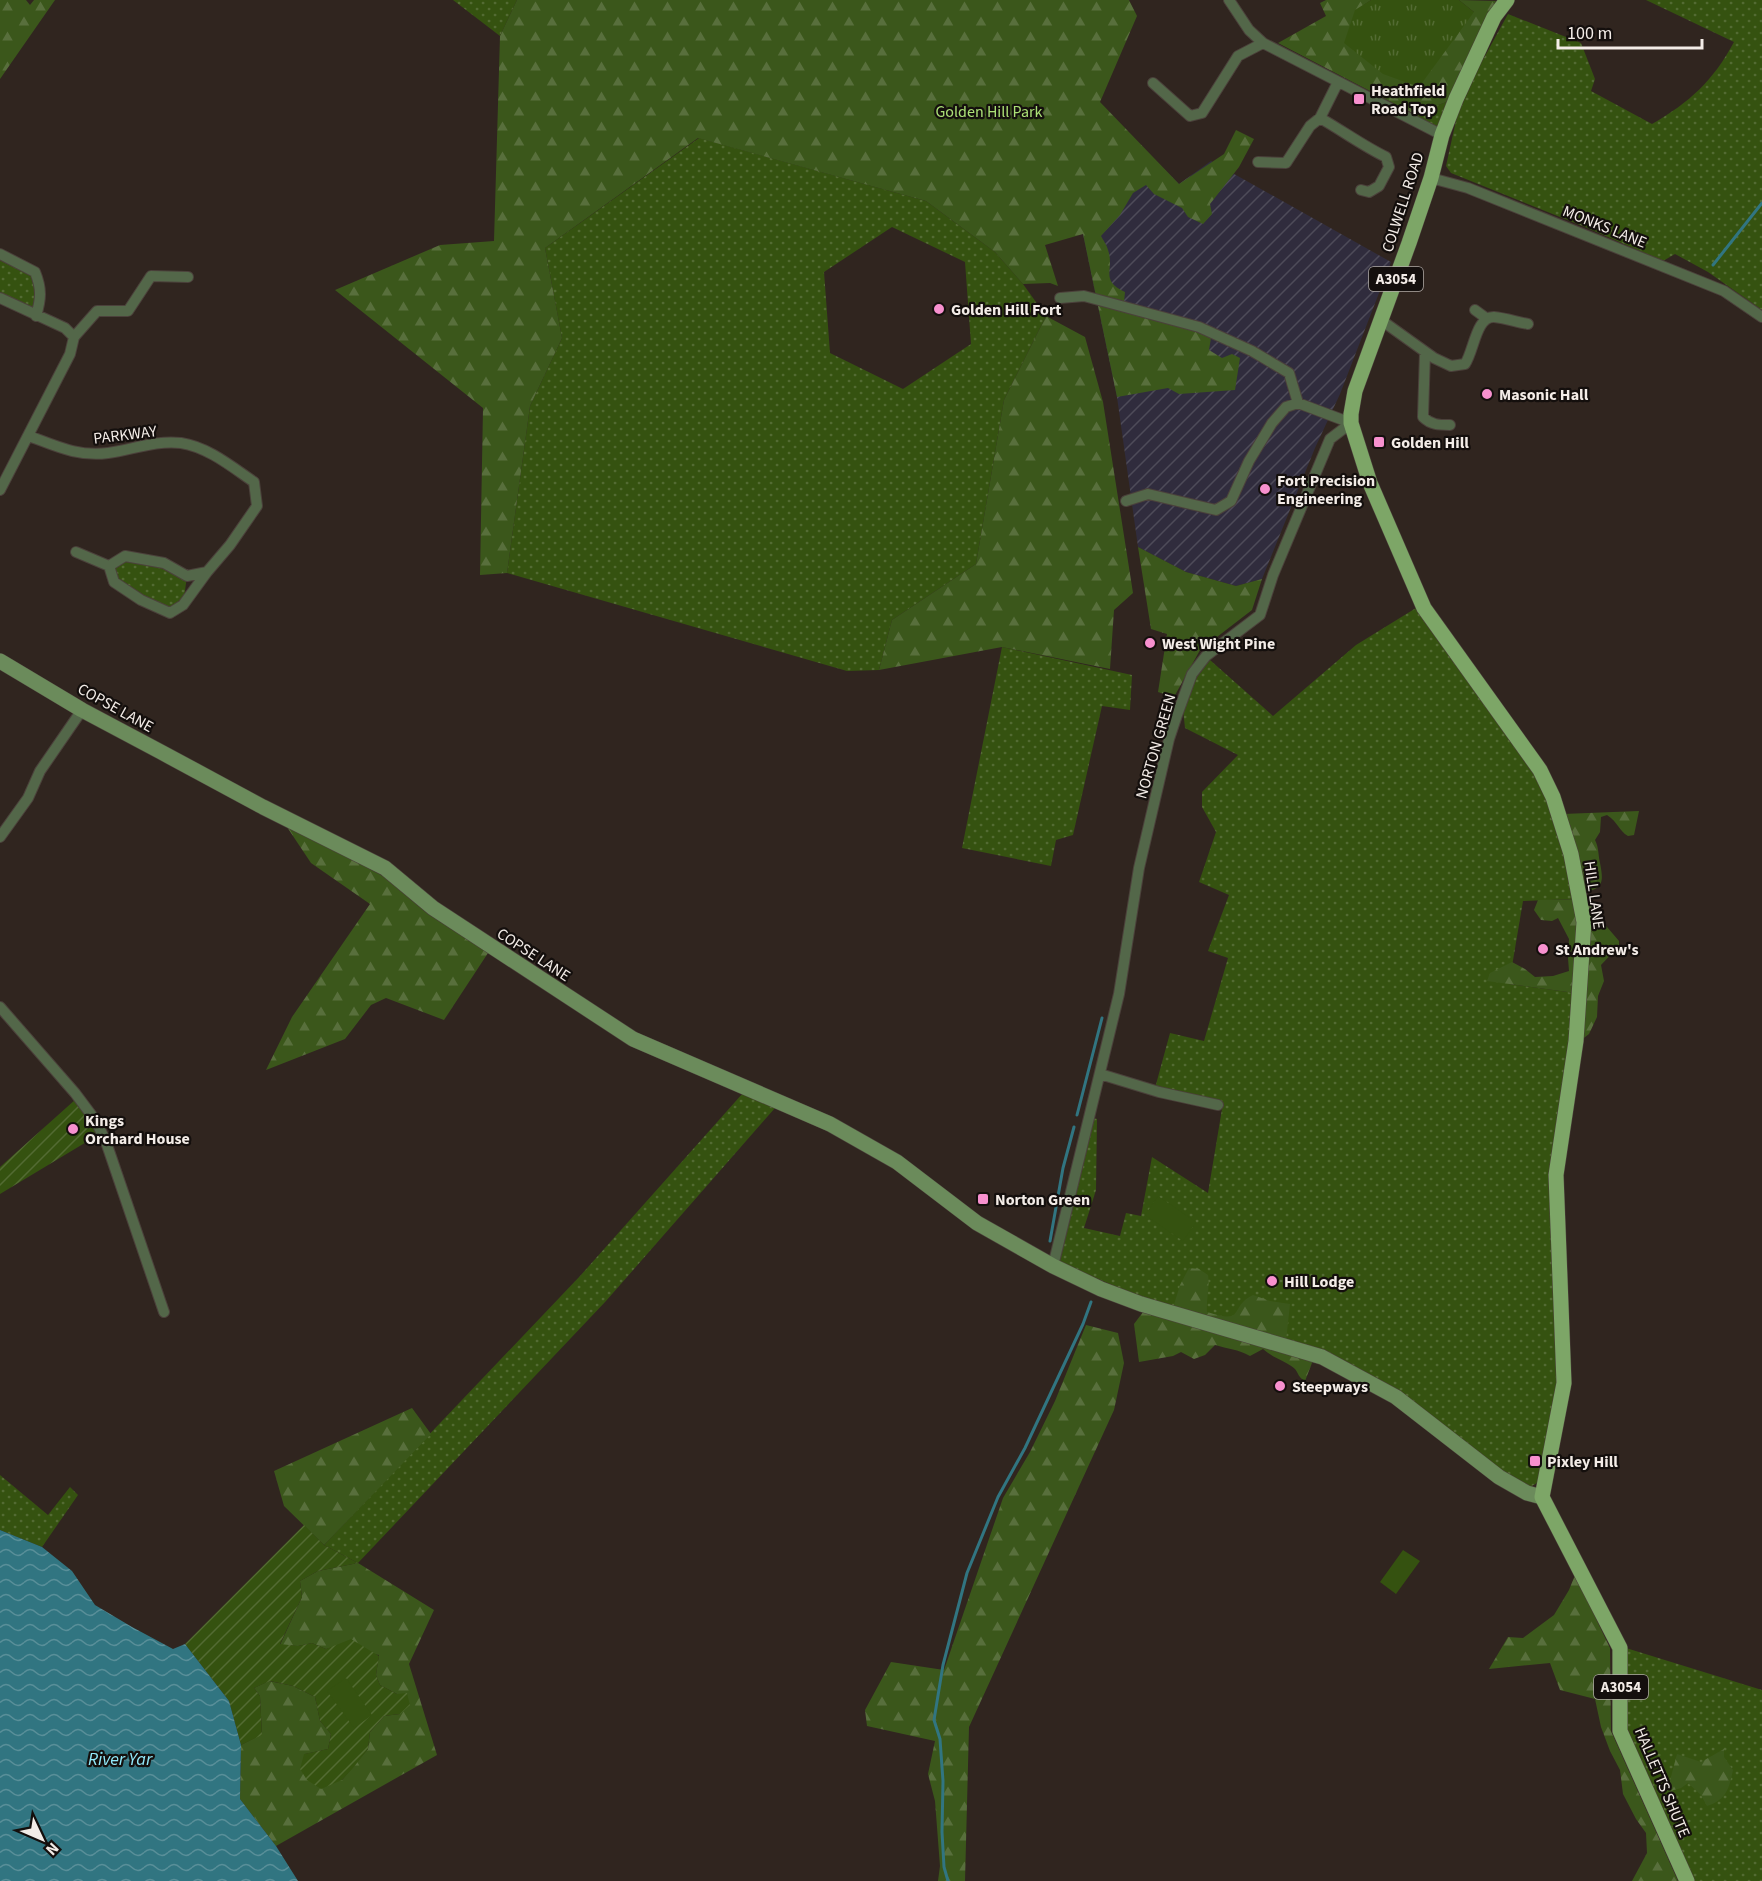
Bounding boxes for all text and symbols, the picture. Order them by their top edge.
scale bar [1558,12,1702,50]
text: 100 m [1567,21,1612,46]
place label: Heathfield Road Top [1371,80,1445,120]
marker: Heathfield Road Top [1352,92,1366,106]
park label: Golden Hill Park [935,101,1043,123]
street label: COLWELL ROAD [1376,149,1430,255]
street label: MONKS LANE [1559,200,1650,254]
road number: A3054 [1369,267,1423,291]
place label: Golden Hill Fort [951,299,1062,321]
marker: Golden Hill Fort [932,302,946,316]
place label: Masonic Hall [1499,384,1589,406]
marker: Masonic Hall [1480,387,1494,401]
street label: PARKWAY [92,420,159,450]
place label: Golden Hill [1391,432,1469,454]
marker: Golden Hill [1372,435,1386,449]
place label: Fort Precision Engineering [1277,470,1375,510]
marker: Fort Precision Engineering [1258,482,1272,496]
place label: West Wight Pine [1162,633,1275,655]
marker: West Wight Pine [1143,636,1157,650]
street label: COPSE LANE [74,678,157,738]
street label: NORTON GREEN [1130,691,1181,801]
street label: HILL LANE [1578,860,1610,931]
street label: COPSE LANE [492,923,575,987]
place label: St Andrew's [1555,939,1639,961]
marker: St Andrew's [1536,942,1550,956]
place label: Kings Orchard House [85,1110,190,1150]
marker: Kings Orchard House [66,1122,80,1136]
place label: Norton Green [995,1189,1090,1211]
marker: Norton Green [976,1192,990,1206]
place label: Hill Lodge [1284,1271,1354,1293]
marker: Hill Lodge [1265,1274,1279,1288]
place label: Steepways [1292,1376,1368,1398]
marker: Steepways [1273,1379,1287,1393]
place label: Pixley Hill [1547,1451,1618,1473]
marker: Pixley Hill [1528,1454,1542,1468]
road number: A3054 [1594,1675,1648,1699]
street label: HALLETTS SHUTE [1629,1724,1695,1841]
water label: River Yar [88,1747,153,1772]
north arrow [12,1809,72,1869]
text: N [40,1837,64,1860]

